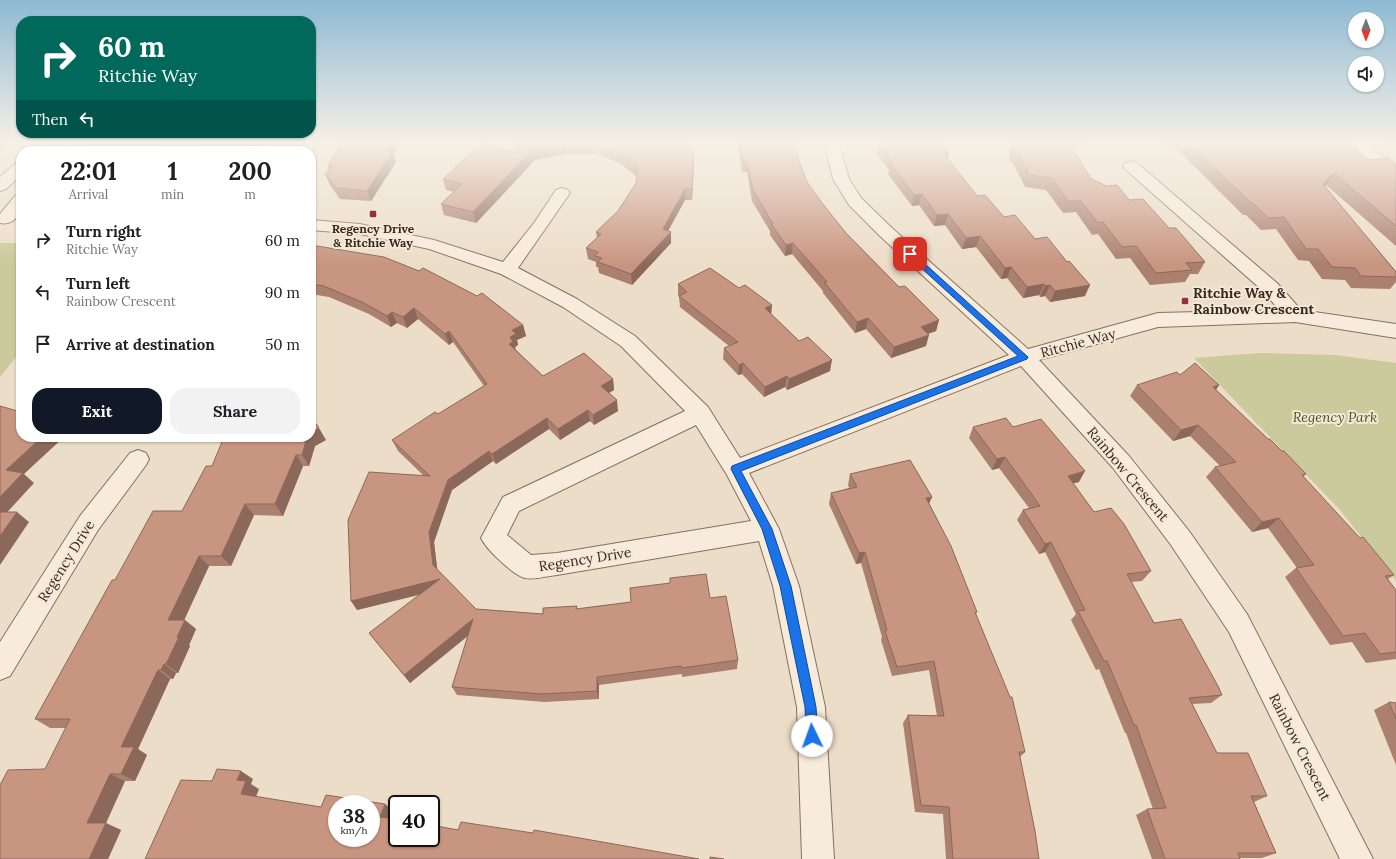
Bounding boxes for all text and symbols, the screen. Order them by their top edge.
north arrow [1348,12,1384,48]
map controls [1348,12,1384,92]
text: 60 m [98,29,165,65]
icon: right [32,32,84,84]
button: sound [1348,56,1384,92]
text: Ritchie Way [98,64,197,87]
icon: left [76,108,98,130]
text: Then [32,110,68,129]
text: 22:01 [60,156,117,187]
text: 1 [168,156,177,187]
text: 200 [228,156,272,187]
text: Arrival [69,186,108,203]
text: min [161,186,184,203]
text: m [244,186,256,203]
marker: Regency Drive & Ritchie Way [368,209,378,219]
place label: Regency Drive & Ritchie Way [332,221,415,250]
text: Turn right [66,222,142,241]
icon: right [32,229,54,251]
text: 60 m [265,231,300,250]
pin [893,237,927,271]
text: Ritchie Way [66,241,138,258]
icon: arrive [899,243,921,265]
text: Turn left [66,274,130,293]
icon: left [32,281,54,303]
text: 90 m [265,283,300,302]
place label: Ritchie Way & Rainbow Crescent [1193,284,1315,318]
text: Rainbow Crescent [66,293,176,310]
marker: Ritchie Way & Rainbow Crescent [1180,296,1190,306]
street label: Ritchie Way [1038,324,1118,362]
icon: arrive [32,333,54,355]
text: Arrive at destination [66,335,215,354]
text: 50 m [265,335,300,354]
button: Exit [32,388,162,434]
button: Share [170,388,300,434]
park label: Regency Park [1293,408,1377,426]
street label: Rainbow Crescent [1083,423,1173,525]
street label: Regency Drive [34,516,99,605]
street label: Regency Drive [537,543,633,575]
street label: Rainbow Crescent [1265,690,1335,804]
position arrow [791,715,833,757]
speed limit sign: 40 [388,795,440,847]
text: 38 [343,803,365,828]
text: km/h [340,824,368,837]

